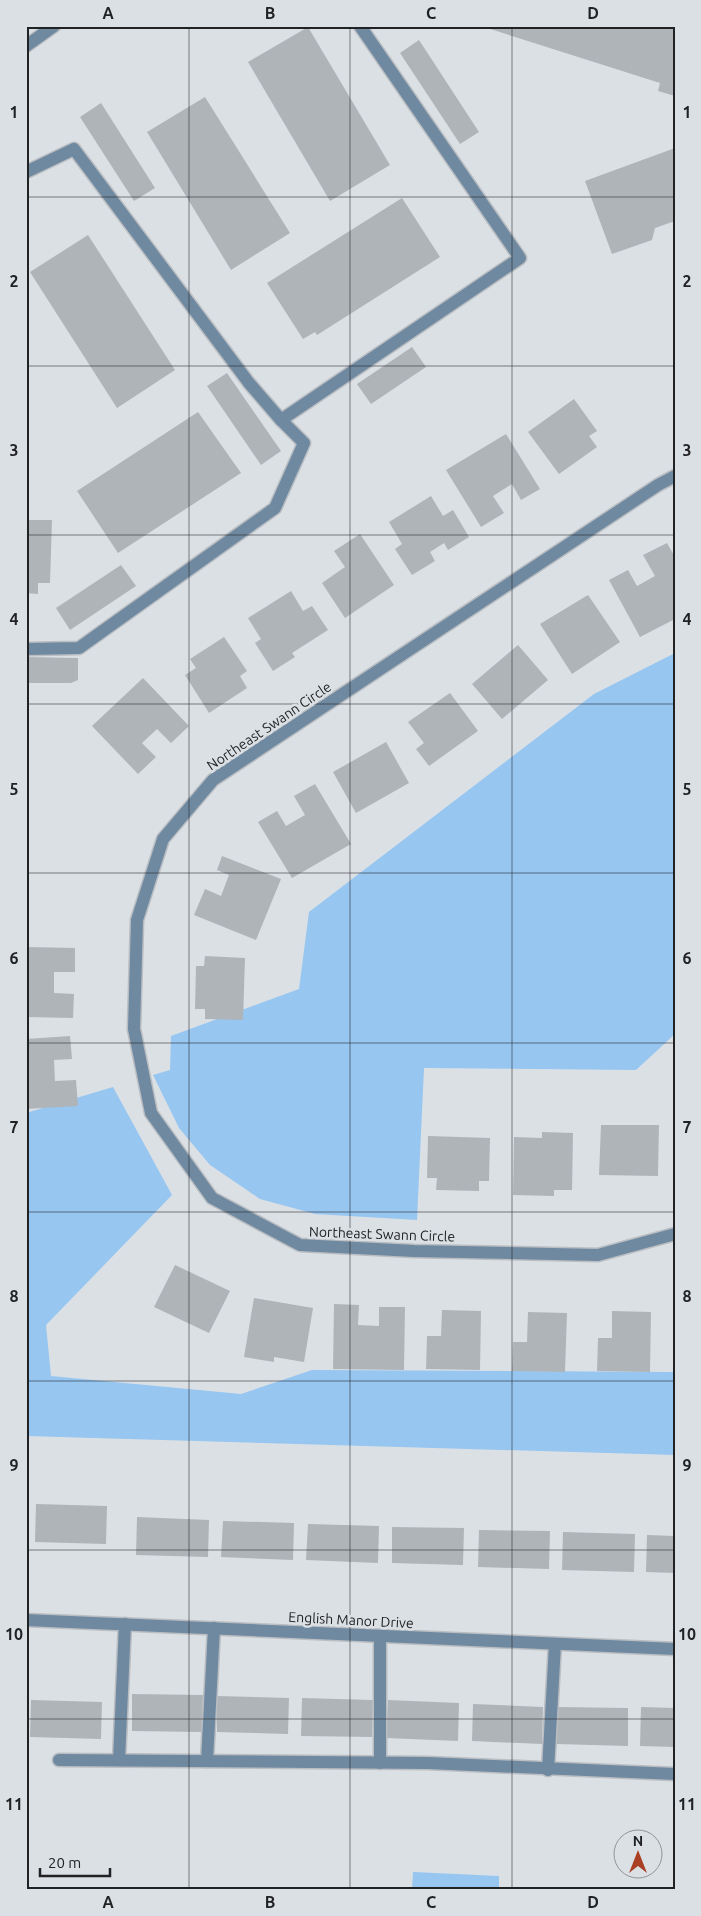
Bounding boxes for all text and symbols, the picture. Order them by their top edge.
text: A [102,4,114,22]
text: B [265,4,275,22]
text: C [426,4,436,22]
text: D [587,4,599,22]
text: 1 [9,103,19,121]
text: 1 [682,103,692,121]
text: 2 [9,272,19,290]
text: 2 [682,272,692,290]
text: 3 [9,441,19,459]
text: 3 [682,441,692,459]
text: 4 [9,610,19,628]
text: 4 [682,610,692,628]
street label: Northeast Swann Circle [204,678,334,774]
text: 5 [9,780,19,798]
text: 5 [682,780,692,798]
text: 6 [9,949,19,967]
text: 6 [682,949,692,967]
text: 7 [9,1118,19,1136]
text: 7 [682,1118,692,1136]
street label: Northeast Swann Circle [309,1223,455,1245]
text: 8 [9,1287,19,1305]
text: 8 [682,1287,692,1305]
text: 9 [9,1456,19,1474]
text: 9 [682,1456,692,1474]
street label: English Manor Drive [288,1609,414,1631]
text: 10 [5,1625,23,1643]
text: 10 [678,1625,696,1643]
text: 11 [5,1795,23,1813]
text: 11 [678,1795,696,1813]
north arrow [614,1828,664,1878]
text: N [633,1833,643,1849]
scale bar [40,1846,110,1878]
text: 20 m [48,1854,81,1871]
text: A [102,1893,114,1911]
text: B [265,1893,275,1911]
text: C [426,1893,436,1911]
text: D [587,1893,599,1911]

